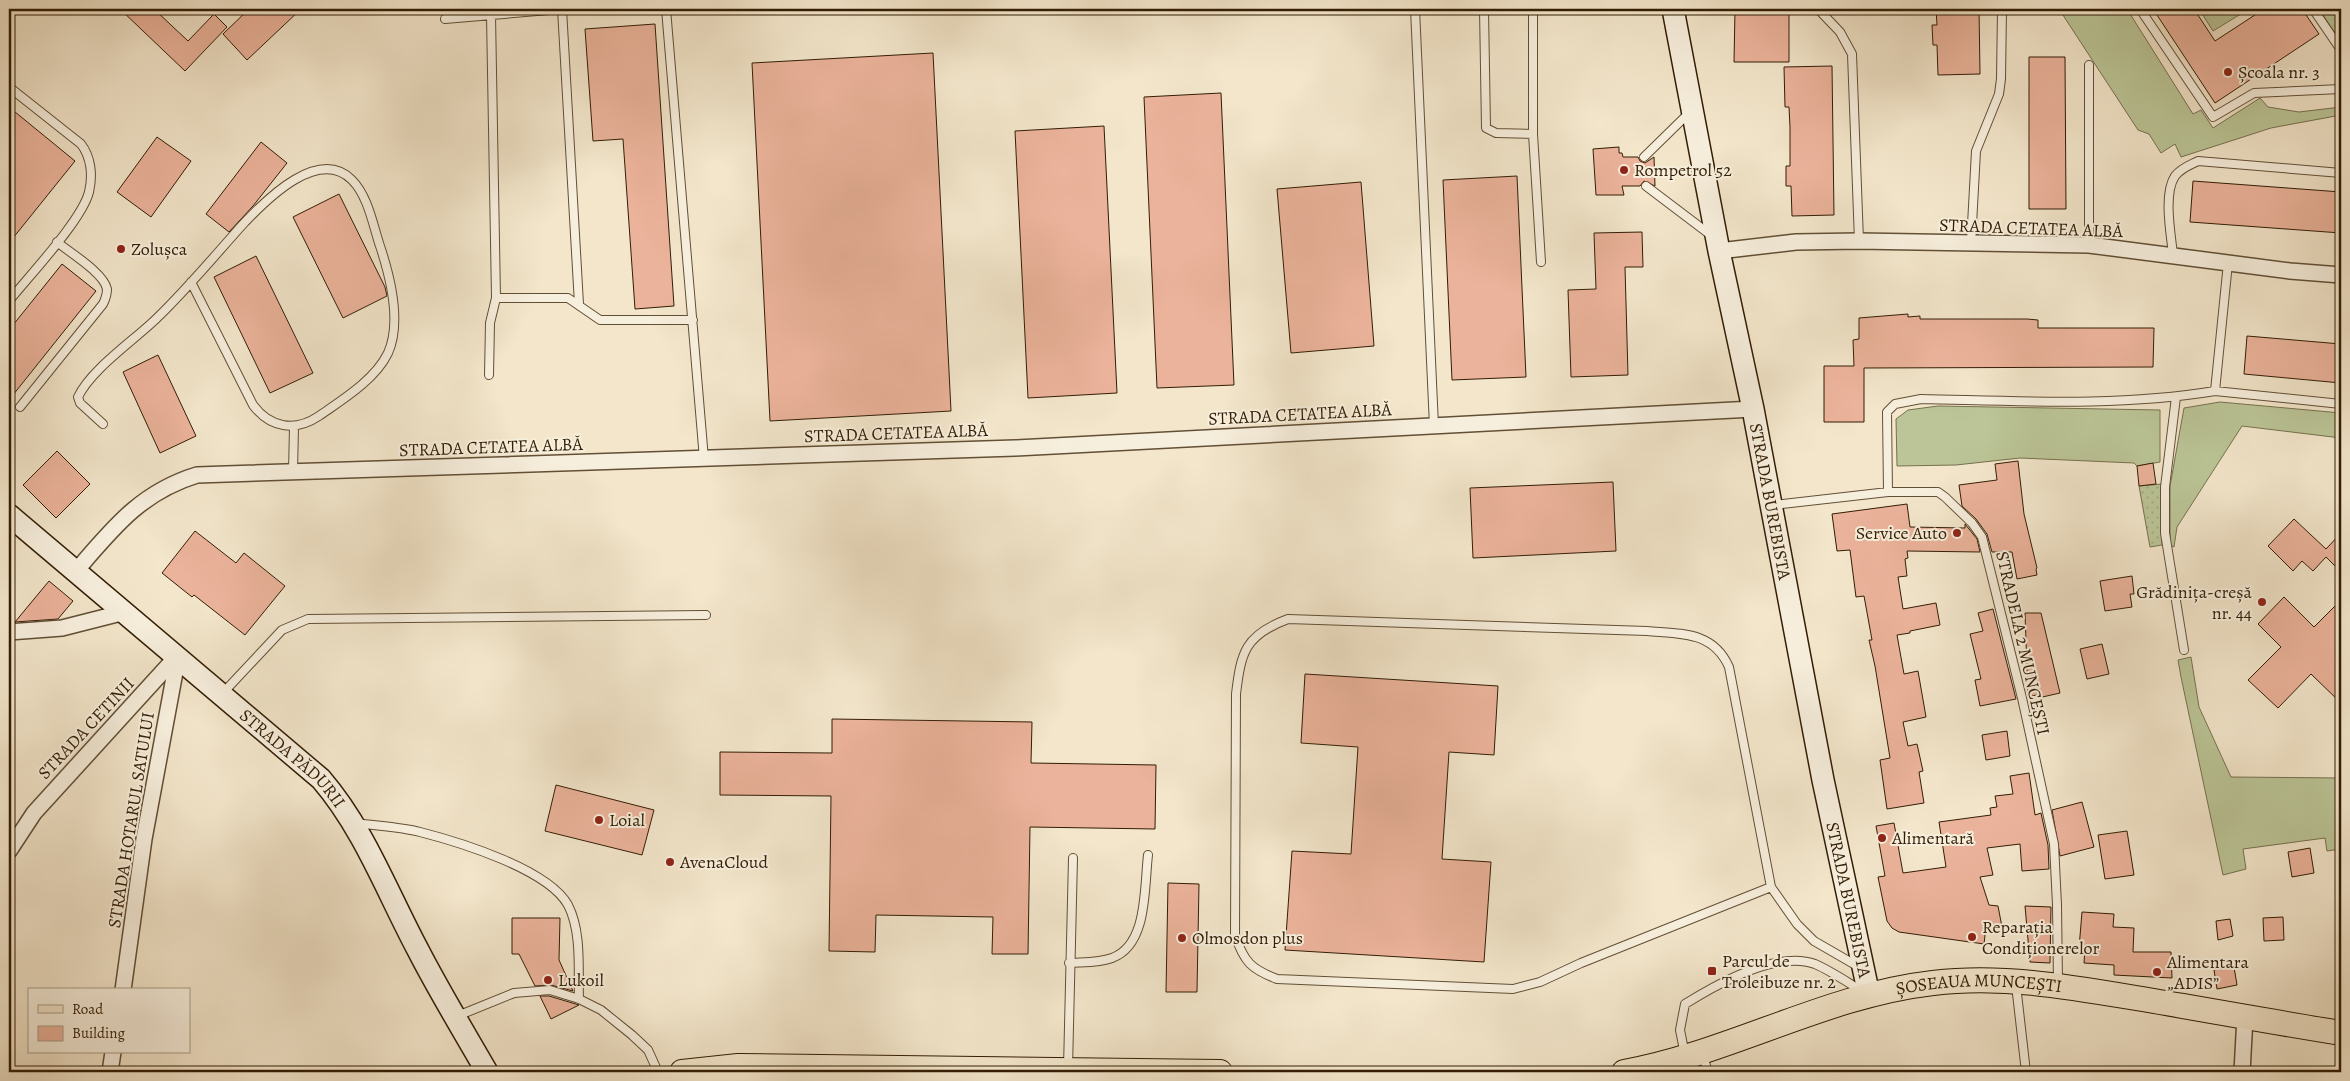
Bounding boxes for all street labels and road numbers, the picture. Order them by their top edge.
street label: STRADA CETATEA ALBĂ [1939,213,2124,243]
street label: STRADA CETATEA ALBĂ [1208,397,1393,431]
street label: STRADA CETATEA ALBĂ [804,418,989,448]
street label: STRADA BUREBISTA [1744,421,1797,582]
street label: STRADA CETATEA ALBĂ [399,432,584,462]
street label: STRADELA 2 MUNCEȘTI [1990,549,2056,737]
street label: STRADA CETINII [32,672,140,784]
street label: STRADA PĂDURII [235,703,351,812]
street label: STRADA HOTARUL SATULUI [102,710,160,930]
street label: STRADA BUREBISTA [1820,820,1877,980]
street label: ȘOSEAUA MUNCEȘTI [1893,968,2063,1001]

